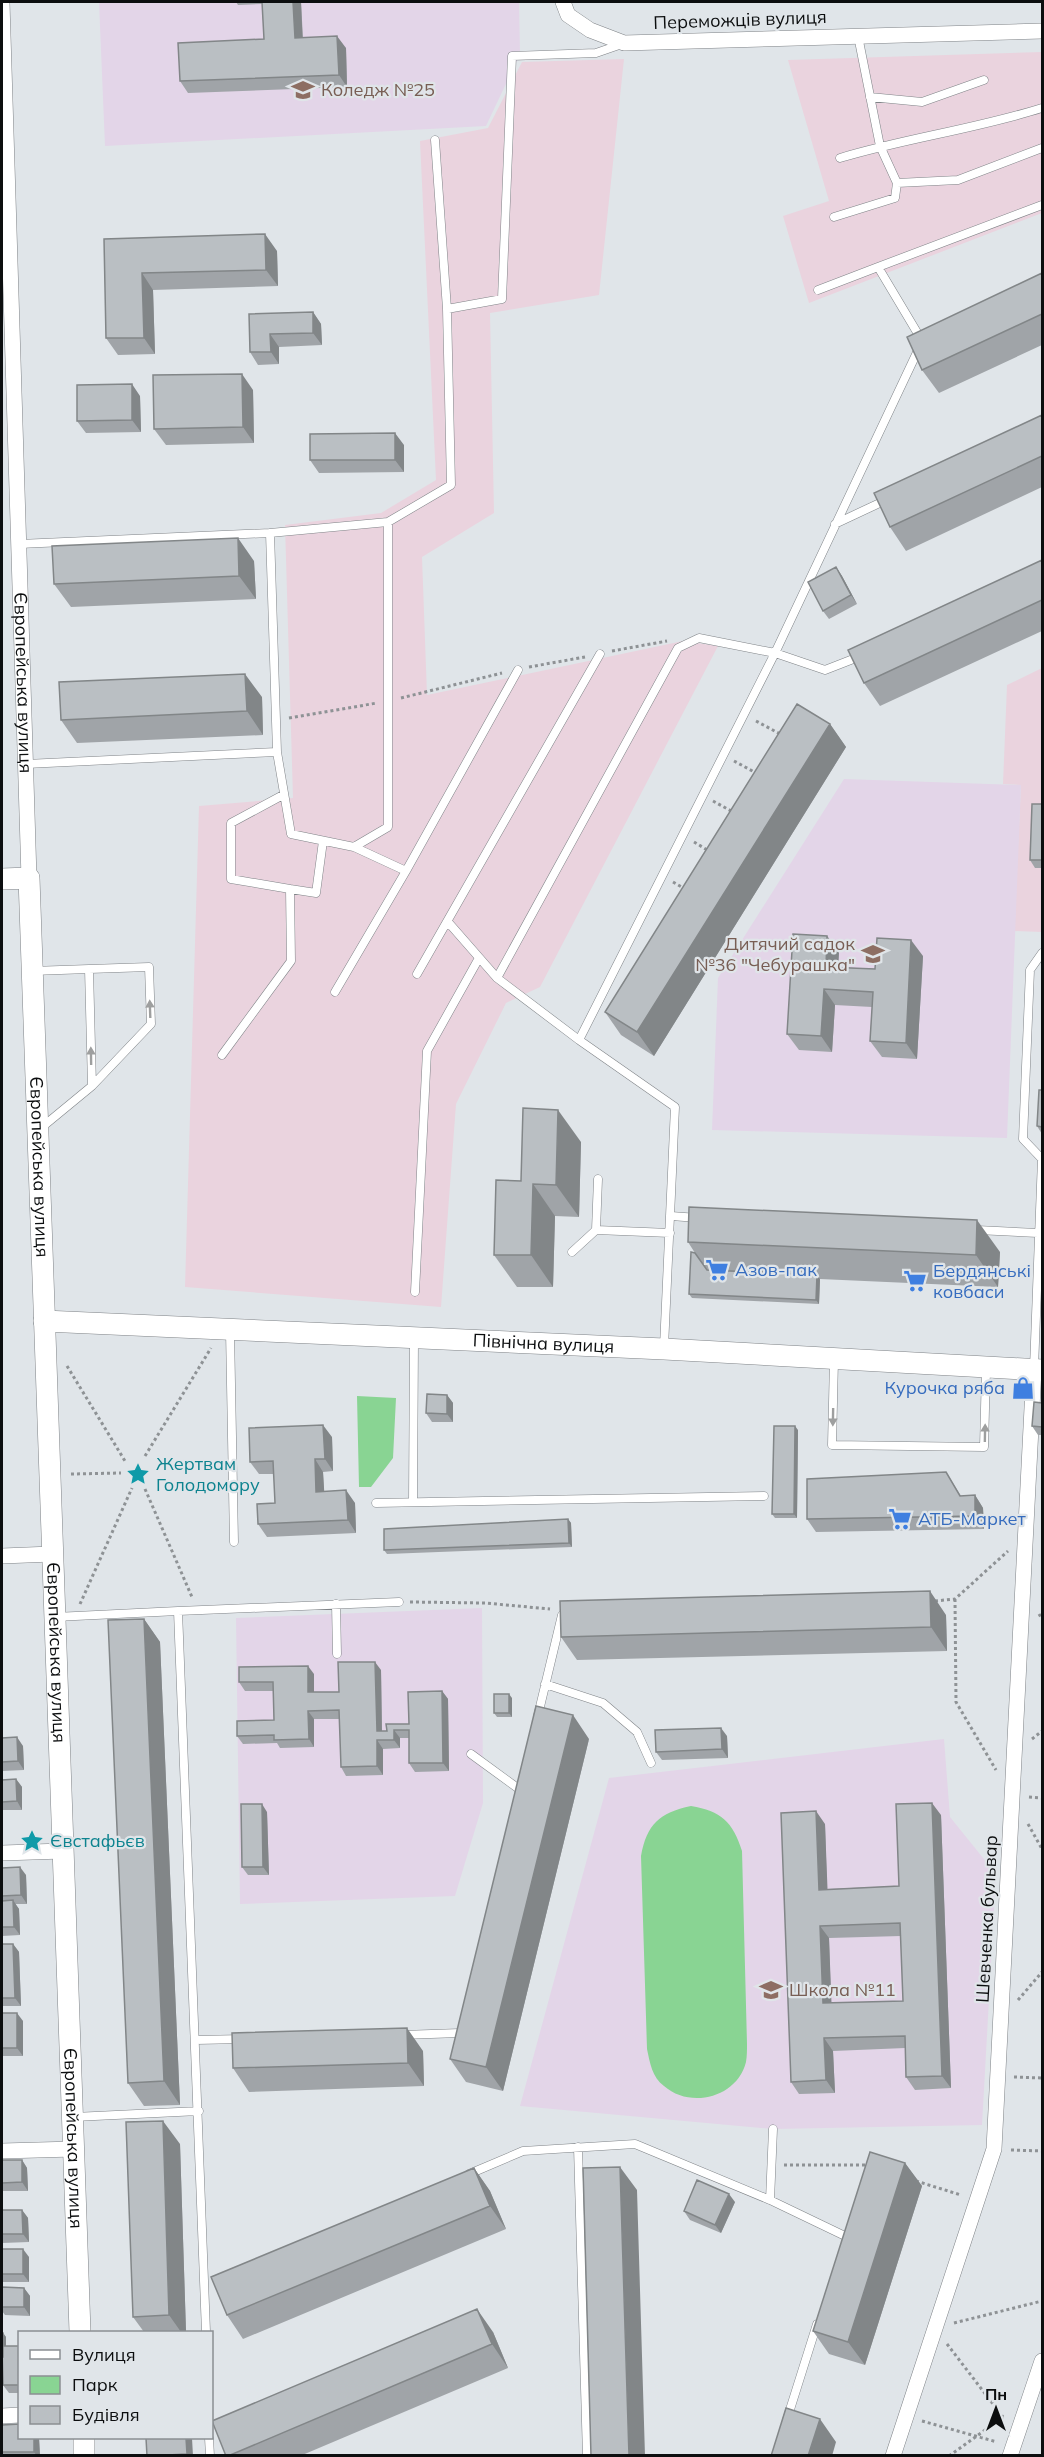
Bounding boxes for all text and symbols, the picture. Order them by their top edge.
street label: Переможців вулиця [653,5,827,34]
school or university icon: Коледж №25 [290,77,316,103]
place label: Коледж №25 [321,78,435,101]
street label: Європейська вулиця [9,592,38,774]
place label: Дитячий садок №36 "Чебурашка" [695,932,855,976]
school or university icon: Дитячий садок №36 "Чебурашка" [860,941,886,967]
one-way arrow [145,999,155,1018]
one-way arrow [86,1046,96,1065]
street label: Європейська вулиця [25,1076,54,1258]
supermarket icon: Азов-пак [704,1257,730,1283]
place label: Азов-пак [735,1258,817,1281]
place label: Бердянські ковбаси [933,1259,1031,1303]
supermarket icon: Бердянські ковбаси [902,1268,928,1294]
street label: Північна вулиця [472,1328,615,1358]
shop icon: Курочка ряба [1010,1375,1036,1401]
place label: Курочка ряба [885,1376,1005,1399]
one-way arrow [828,1407,838,1426]
one-way arrow [980,1423,989,1442]
place label: Жертвам Голодомору [156,1452,260,1496]
place icon: Жертвам Голодомору [125,1461,151,1487]
supermarket icon: АТБ-Маркет [887,1506,913,1532]
place label: АТБ-Маркет [918,1507,1027,1530]
street label: Європейська вулиця [42,1562,71,1743]
place icon: Євстафьєв [19,1828,45,1854]
place label: Євстафьєв [50,1829,145,1852]
street label: Шевченка бульвар [971,1835,1002,2003]
school or university icon: Школа №11 [758,1977,784,2003]
place label: Школа №11 [789,1978,896,2001]
street label: Європейська вулиця [59,2047,88,2229]
legend [18,2331,213,2439]
text: Вулиця [72,2343,136,2366]
text: Парк [72,2373,118,2396]
north arrow [966,2379,1026,2439]
text: Пн [985,2384,1007,2404]
text: Будівля [72,2403,140,2426]

